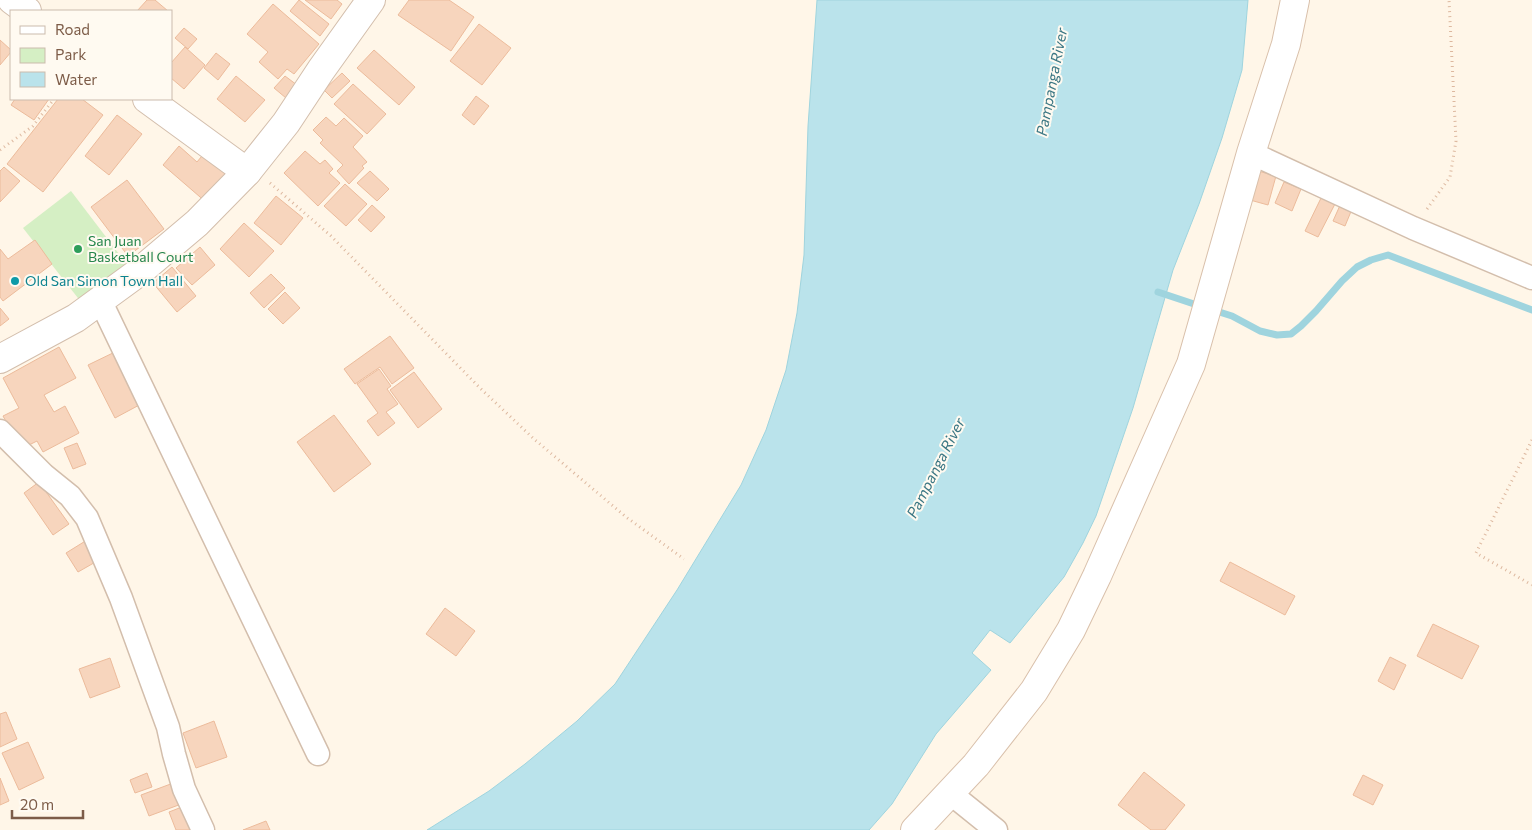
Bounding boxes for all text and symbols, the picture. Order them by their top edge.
legend [10,10,172,100]
text: Road [55,20,90,38]
water label: Pampanga River [1032,25,1071,137]
text: Park [55,45,86,63]
text: Water [55,70,97,88]
place label: San Juan Basketball Court [88,232,194,265]
marker: San Juan Basketball Court [72,243,84,255]
place label: Old San Simon Town Hall [25,272,183,289]
marker: Old San Simon Town Hall [9,275,21,287]
water label: Pampanga River [902,414,968,521]
scale bar [12,788,84,820]
text: 20 m [20,795,54,813]

